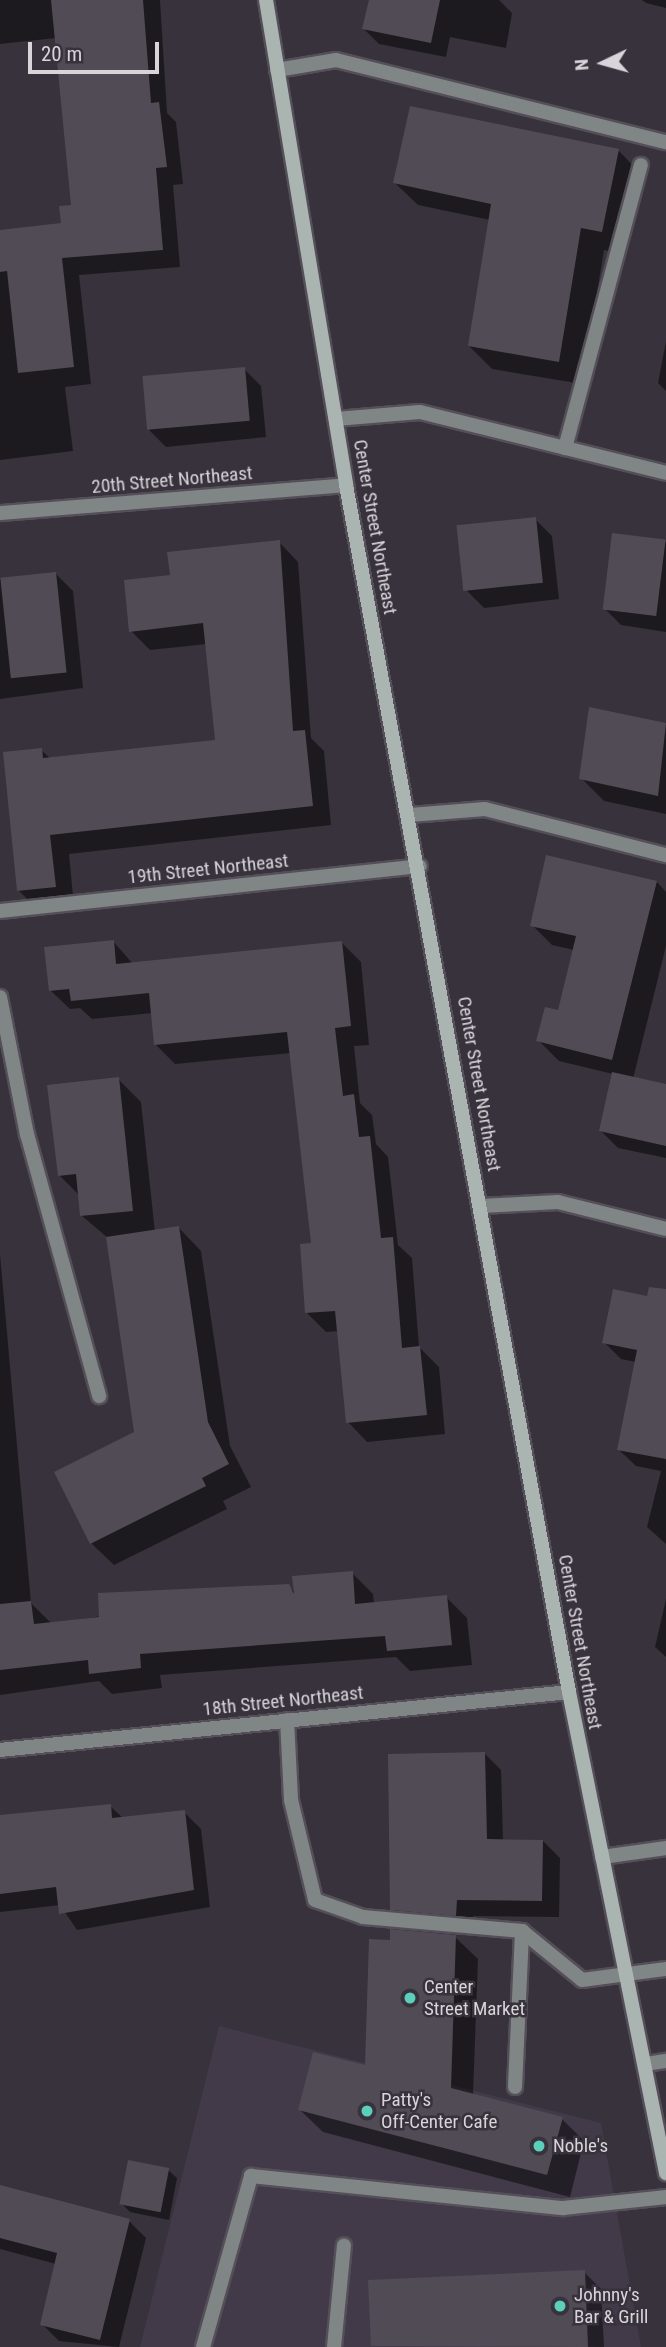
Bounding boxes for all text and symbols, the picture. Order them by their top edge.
scale bar [32,28,163,72]
north arrow [568,28,638,98]
text: 20 m [41,42,82,66]
text: N [570,58,594,72]
street label: Center Street Northeast [348,438,402,616]
street label: 20th Street Northeast [91,462,253,498]
street label: 19th Street Northeast [127,849,289,889]
street label: Center Street Northeast [452,995,506,1173]
street label: Center Street Northeast [553,1553,607,1731]
street label: 18th Street Northeast [202,1681,364,1721]
place label: Center Street Market [424,1976,525,2020]
marker: Center Street Market [402,1990,418,2006]
place label: Patty's Off-Center Cafe [381,2089,497,2133]
marker: Patty's Off-Center Cafe [359,2103,375,2119]
place label: Noble's [553,2135,608,2157]
marker: Noble's [531,2138,547,2154]
place label: Johnny's Bar & Grill [574,2284,648,2328]
marker: Johnny's Bar & Grill [552,2298,568,2314]

